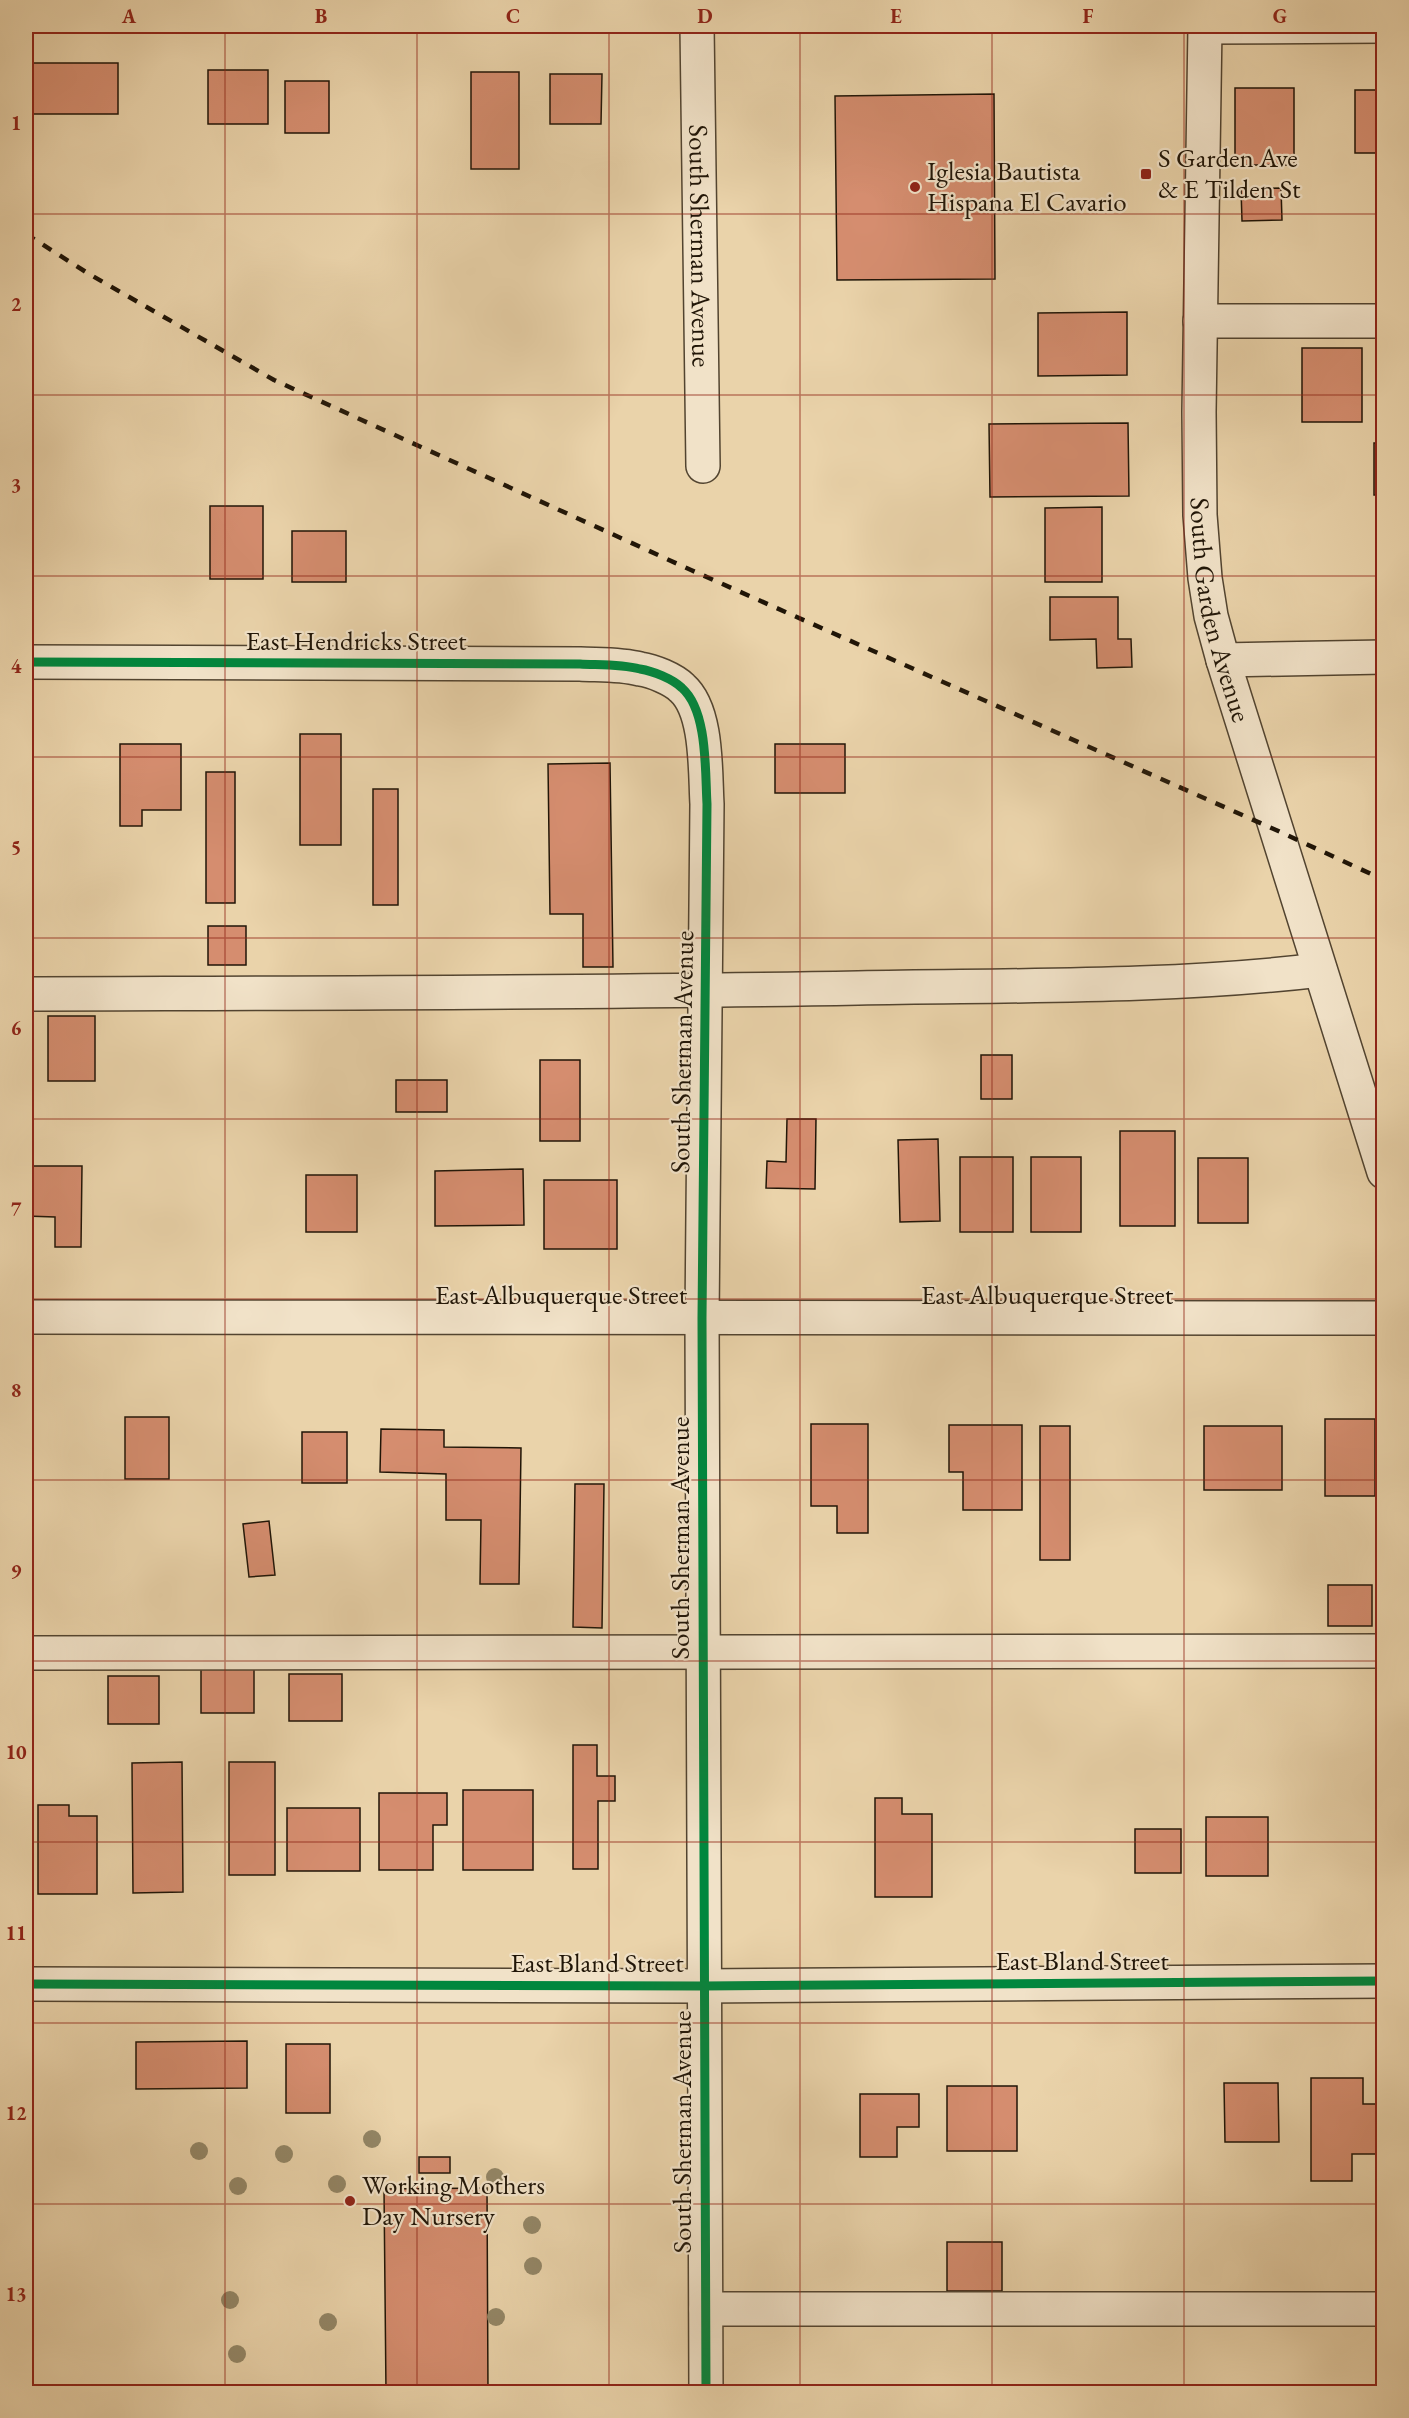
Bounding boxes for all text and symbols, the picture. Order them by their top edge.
text: A [121,3,137,29]
text: B [315,3,327,29]
text: C [506,3,520,29]
text: D [697,3,713,29]
text: E [890,3,902,29]
text: F [1083,3,1094,29]
text: G [1273,3,1287,29]
text: 1 [11,110,21,136]
street label: South Sherman Avenue [681,124,720,368]
place label: S Garden Ave & E Tilden St [1158,140,1301,206]
place label: Iglesia Bautista Hispana El Cavario [927,153,1127,219]
marker: S Garden Ave & E Tilden St [1139,167,1153,181]
marker: Iglesia Bautista Hispana El Cavario [908,180,922,194]
text: 2 [11,291,22,317]
text: 3 [11,472,21,498]
street label: South Garden Avenue [1183,497,1259,726]
street label: East Hendricks Street [246,623,467,658]
text: 4 [11,653,22,679]
text: 5 [11,834,21,860]
street label: South Sherman Avenue [662,930,701,1174]
text: 6 [11,1015,22,1041]
text: 7 [11,1196,22,1222]
street label: East Albuquerque Street [435,1277,688,1312]
street label: East Albuquerque Street [921,1277,1174,1312]
text: 8 [11,1377,21,1403]
street label: South Sherman Avenue [662,1417,697,1659]
text: 9 [11,1558,22,1584]
text: 10 [5,1739,27,1765]
text: 11 [5,1920,27,1946]
street label: East Bland Street [995,1943,1169,1978]
street label: East Bland Street [510,1945,684,1980]
street label: South Sherman Avenue [664,2011,699,2253]
text: 12 [5,2100,27,2126]
place label: Working Mothers Day Nursery [362,2167,545,2233]
marker: Working Mothers Day Nursery [343,2194,357,2208]
text: 13 [5,2281,27,2307]

